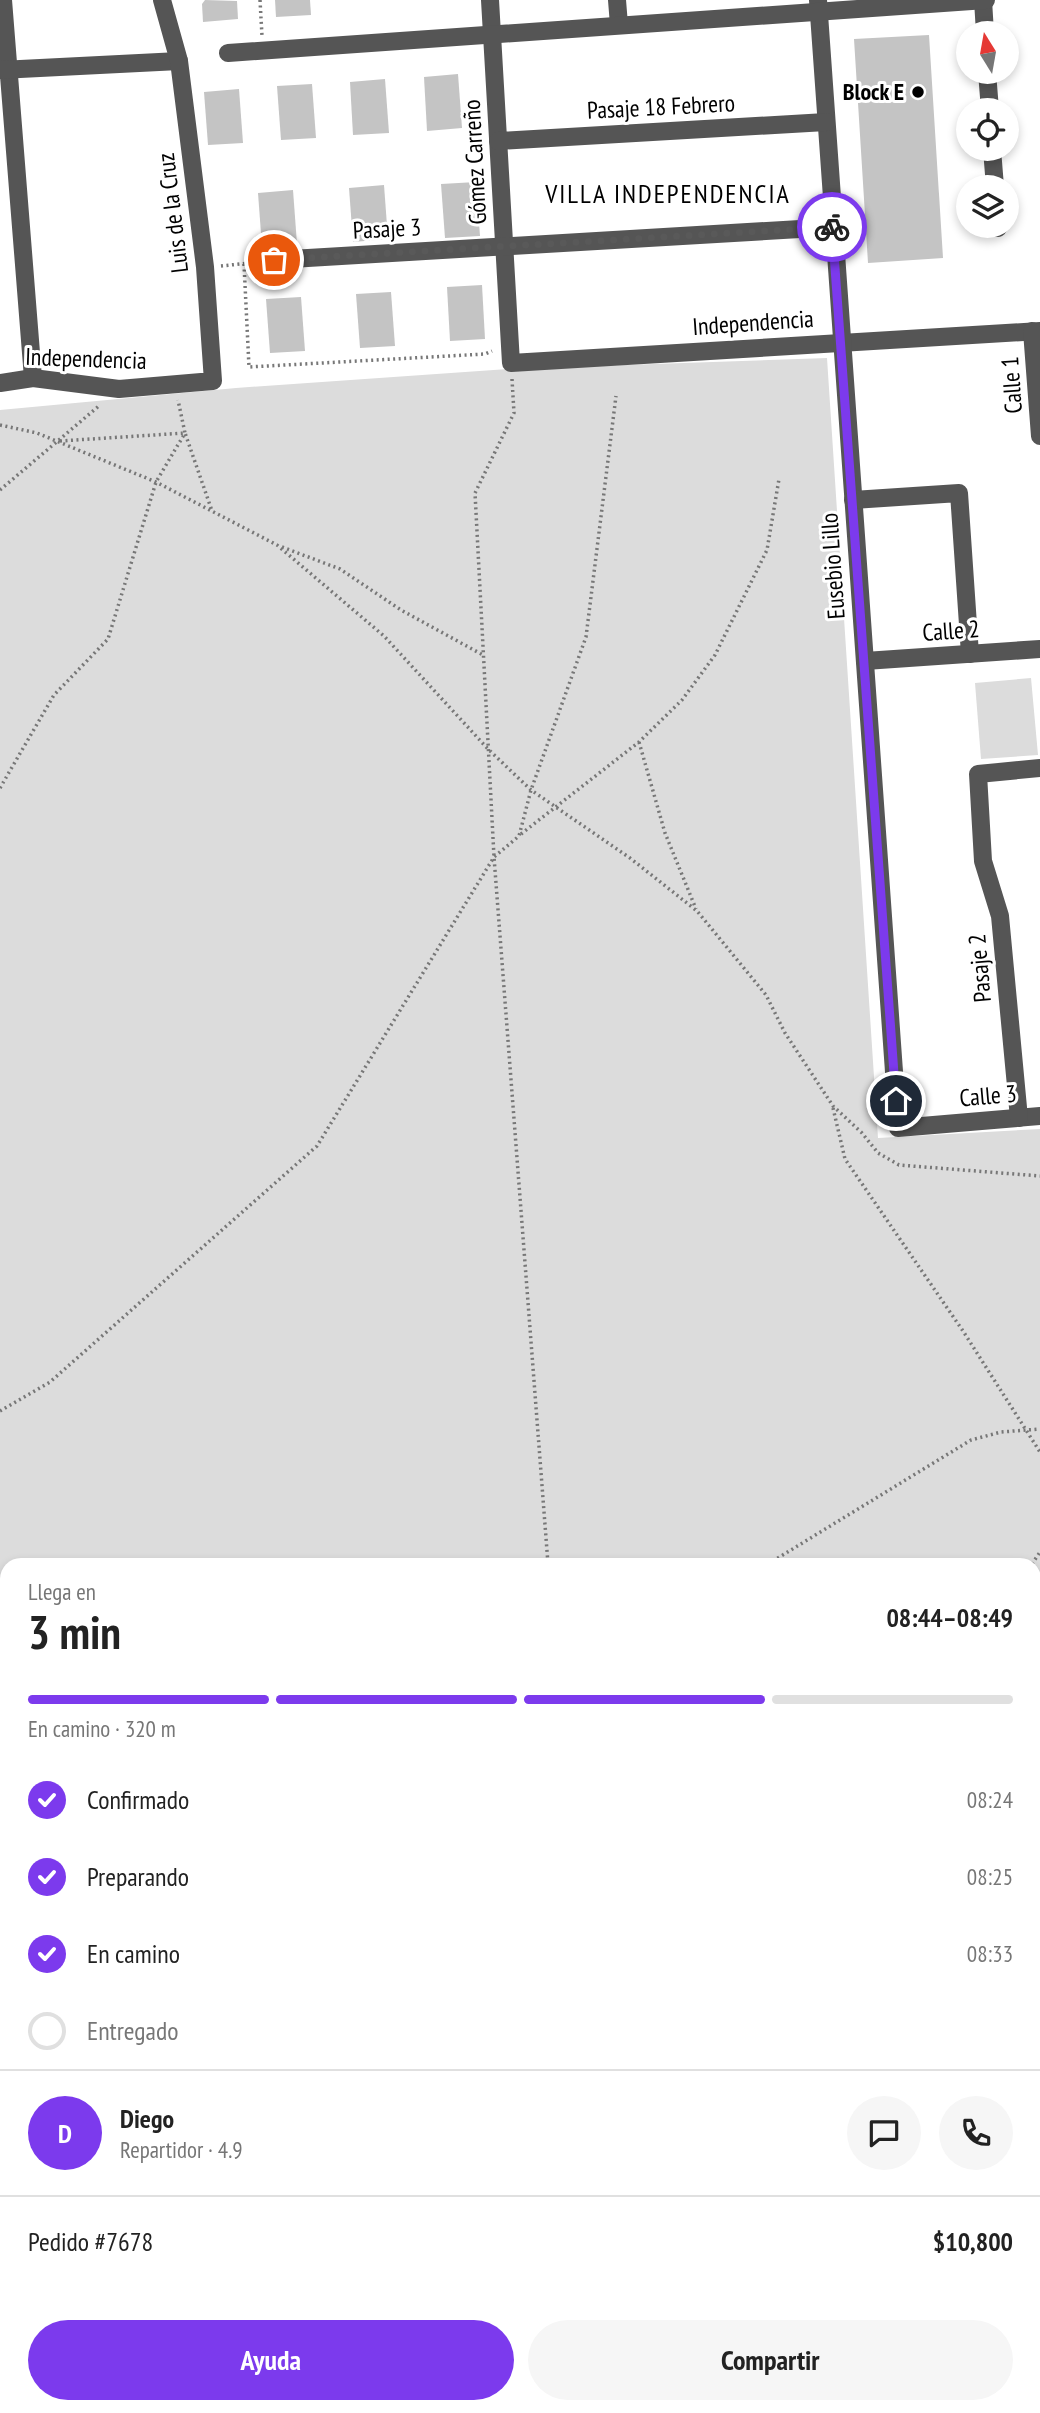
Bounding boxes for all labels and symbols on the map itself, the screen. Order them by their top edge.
north arrow [956,21,1018,84]
place label: Block E [843,76,904,107]
marker: Block E [910,84,926,100]
street label: Pasaje 18 Febrero [586,87,736,126]
street label: Gómez Carreño [456,99,493,225]
street label: Luis de la Cruz [150,151,195,275]
district label: VILLA INDEPENDENCIA [544,177,791,210]
courier [797,192,867,262]
street label: Pasaje 3 [352,211,422,246]
pin [244,230,304,290]
street label: Independencia [691,303,815,342]
street label: Independencia [25,341,147,376]
street label: Calle 1 [994,355,1029,415]
street label: Eusebio Lillo [813,512,852,620]
street label: Calle 2 [921,613,981,648]
street label: Pasaje 2 [961,933,998,1003]
pin [866,1071,926,1131]
street label: Calle 3 [958,1078,1018,1113]

